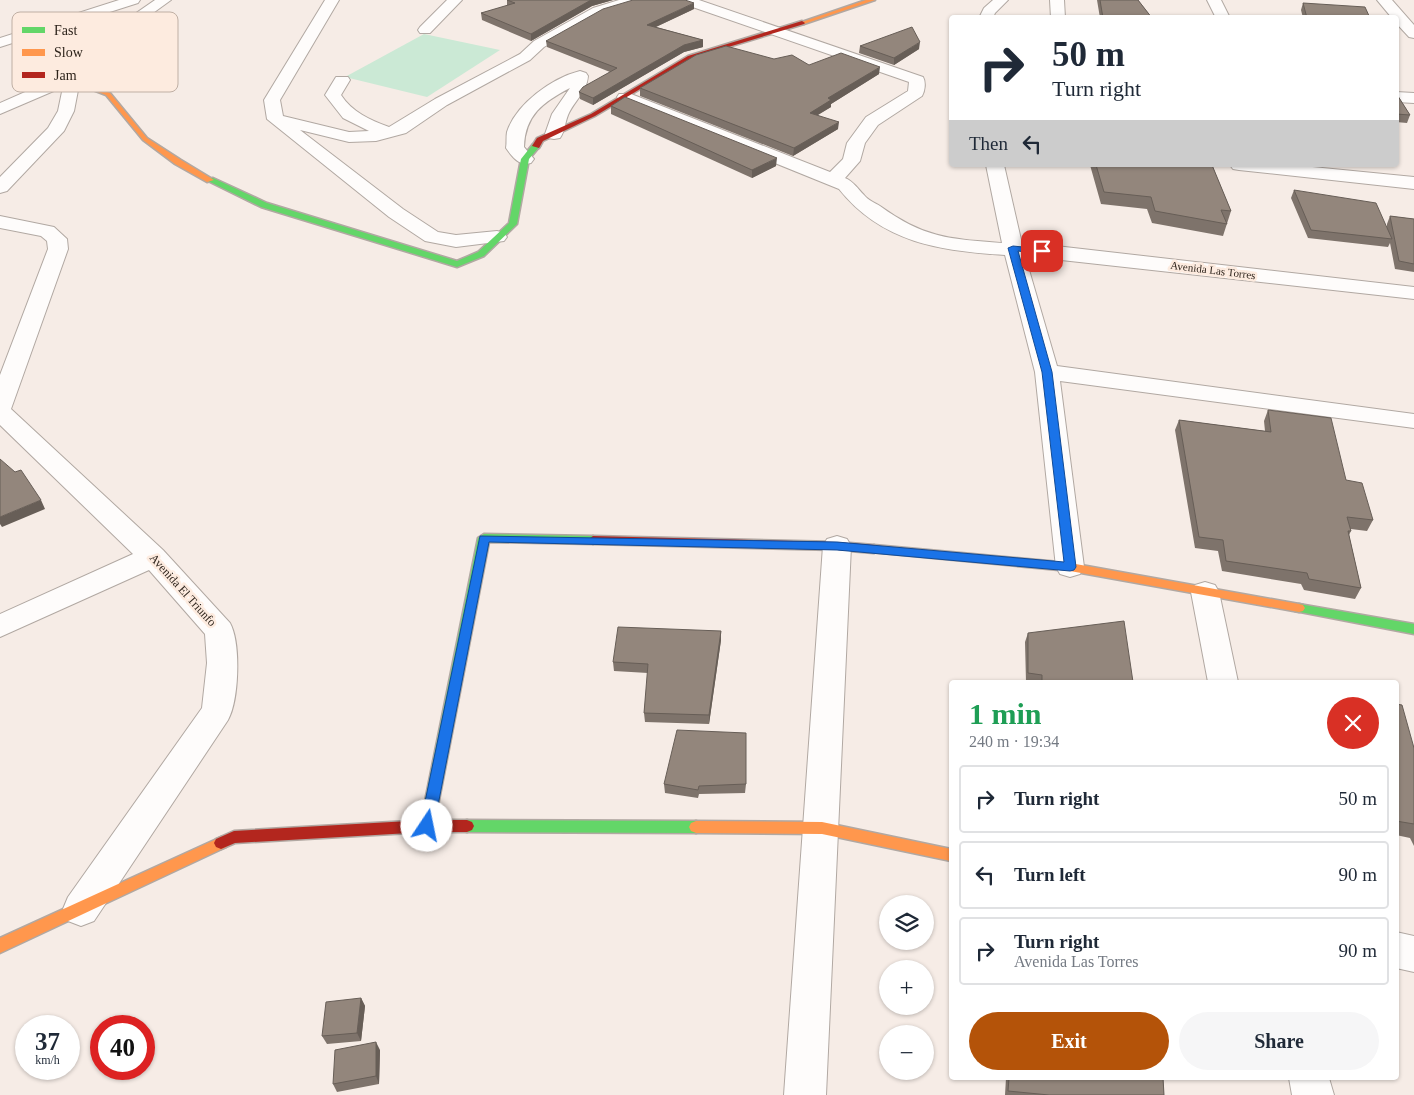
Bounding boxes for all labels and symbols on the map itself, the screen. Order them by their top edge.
legend [12,12,178,92]
text: Fast [54,23,77,38]
text: Slow [54,45,84,60]
text: Jam [54,68,77,83]
pin [1021,230,1063,272]
street label: Avenida Las Torres [1170,259,1256,281]
street label: Avenida El Triunfo [147,551,219,629]
position arrow [400,799,452,851]
speed limit sign: 40 [90,1015,155,1080]

